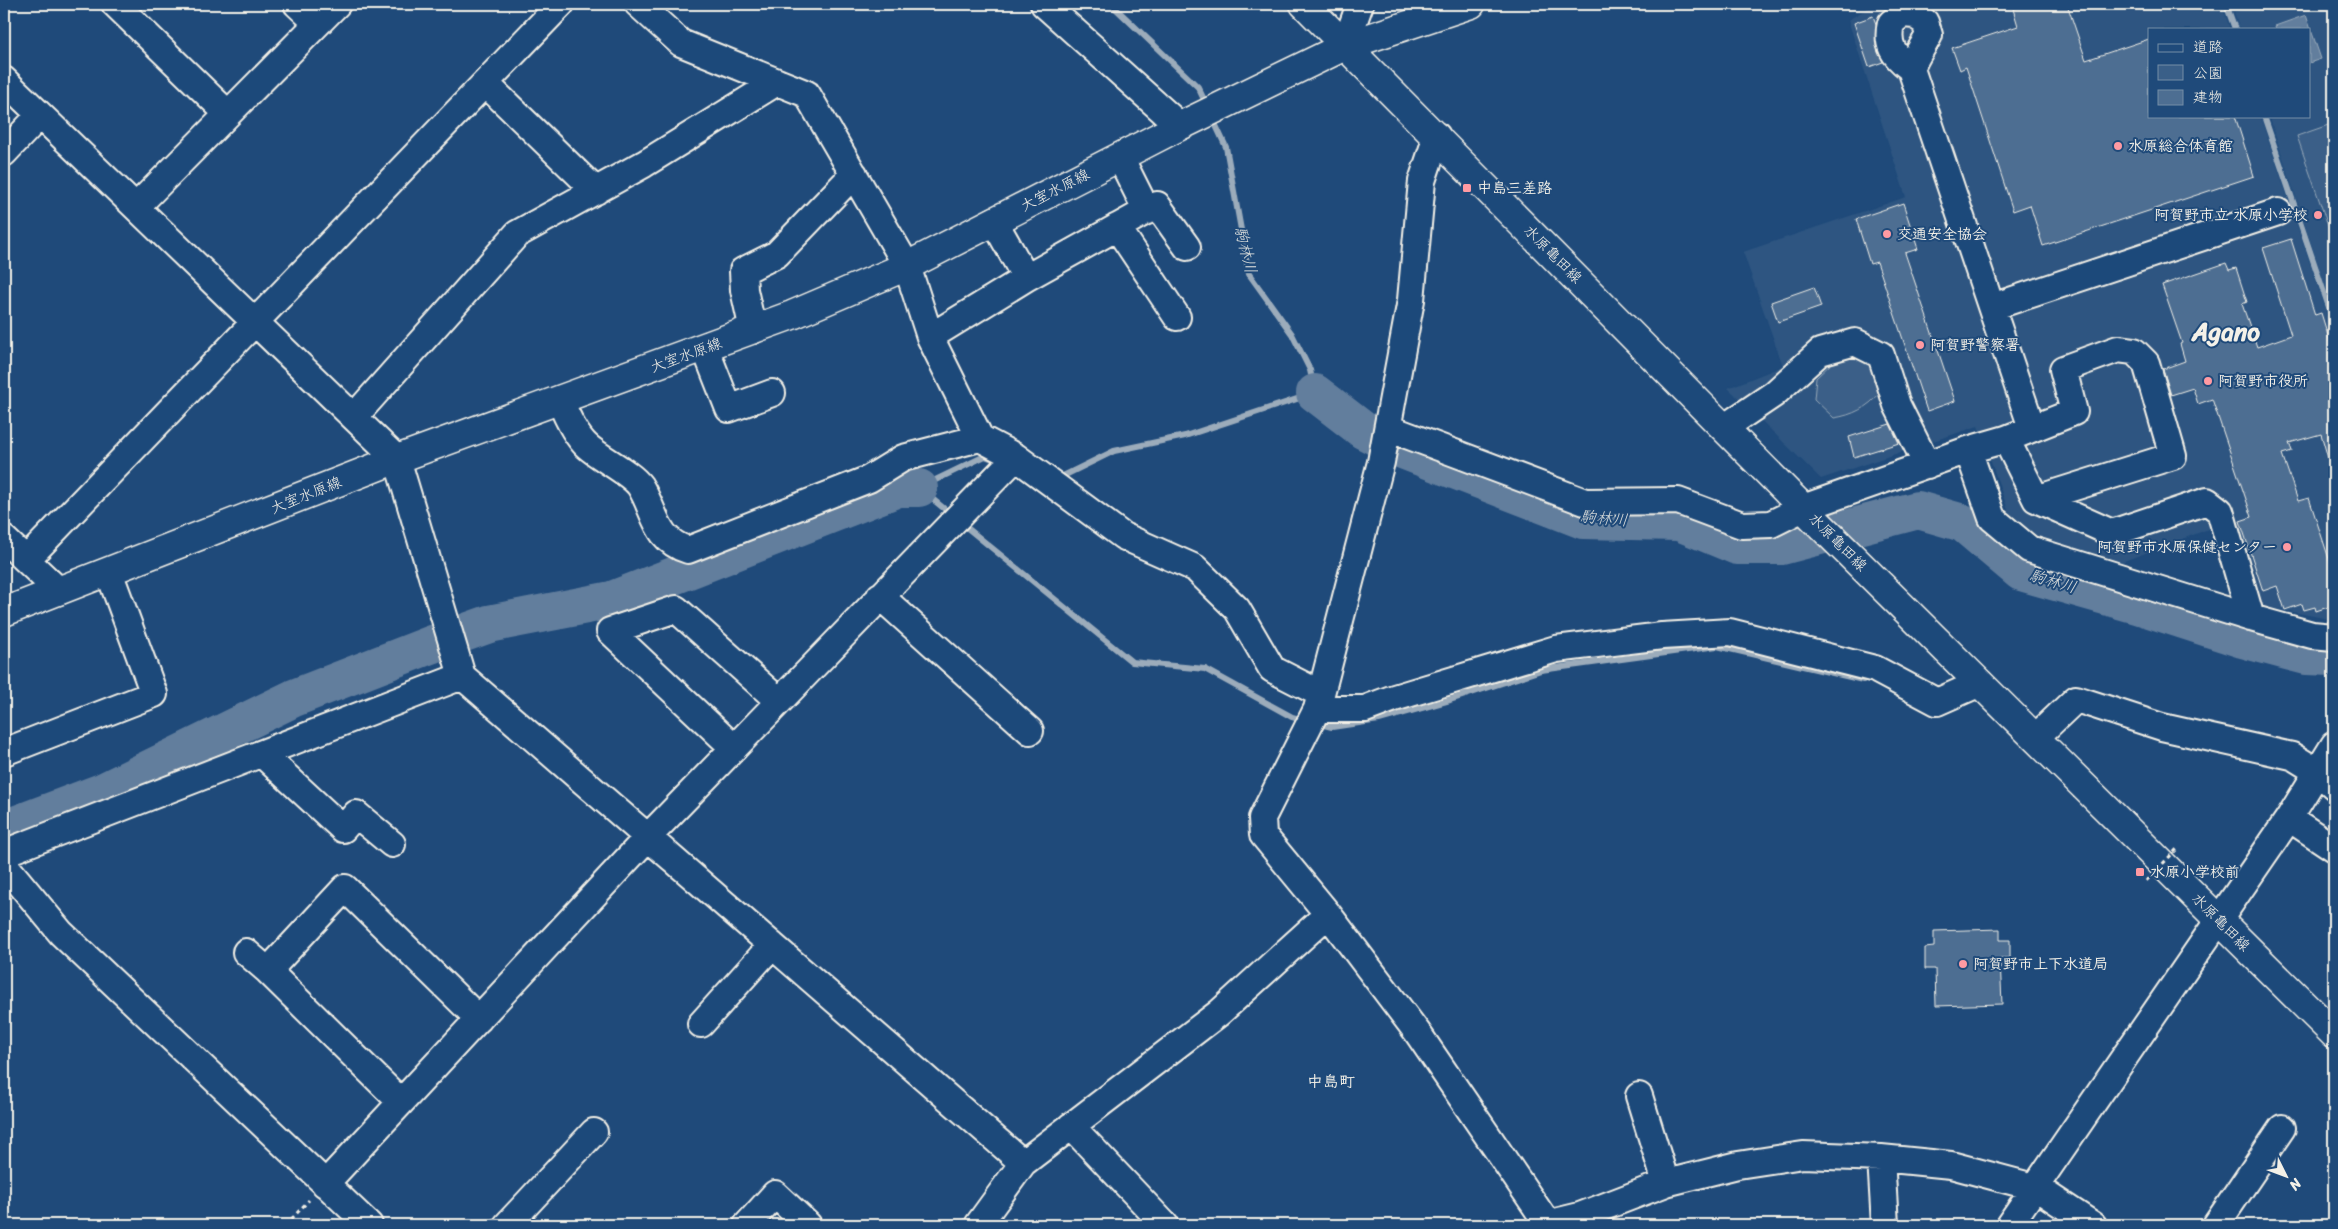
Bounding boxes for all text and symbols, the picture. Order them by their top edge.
legend [2148,28,2310,118]
text: 道路 [2193,34,2223,60]
text: 公園 [2193,60,2223,86]
text: 建物 [2193,84,2223,110]
place label: 水原総合体育館 [2128,133,2233,159]
marker: 水原総合体育館 [2112,140,2124,152]
street label: 大室水原線 [1016,161,1094,219]
place label: 中島三差路 [1477,175,1552,201]
marker: 中島三差路 [1461,182,1473,194]
place label: 阿賀野市立 水原小学校 [2154,202,2308,228]
marker: 阿賀野市立 水原小学校 [2312,209,2324,221]
street label: 水原亀田線 [1517,218,1589,290]
place label: 交通安全協会 [1897,221,1987,247]
water label: 駒林川 [1226,223,1266,277]
marker: 交通安全協会 [1881,228,1893,240]
district label: Agano [2191,309,2260,354]
street label: 大室水原線 [646,330,726,380]
place label: 阿賀野警察署 [1930,332,2020,358]
marker: 阿賀野警察署 [1914,339,1926,351]
place label: 阿賀野市役所 [2218,368,2308,394]
marker: 阿賀野市役所 [2202,375,2214,387]
street label: 大室水原線 [266,469,346,521]
water label: 駒林川 [1579,501,1629,535]
street label: 水原亀田線 [1802,506,1874,578]
place label: 阿賀野市水原保健センター [2097,534,2277,560]
marker: 阿賀野市水原保健センター [2281,541,2293,553]
water label: 駒林川 [2026,560,2080,602]
place label: 水原小学校前 [2150,859,2240,885]
marker: 水原小学校前 [2134,866,2146,878]
street label: 水原亀田線 [2185,886,2257,958]
place label: 阿賀野市上下水道局 [1973,951,2108,977]
marker: 阿賀野市上下水道局 [1957,958,1969,970]
district label: 中島町 [1307,1067,1355,1096]
north arrow [2260,1152,2310,1202]
text: N [2283,1172,2308,1197]

